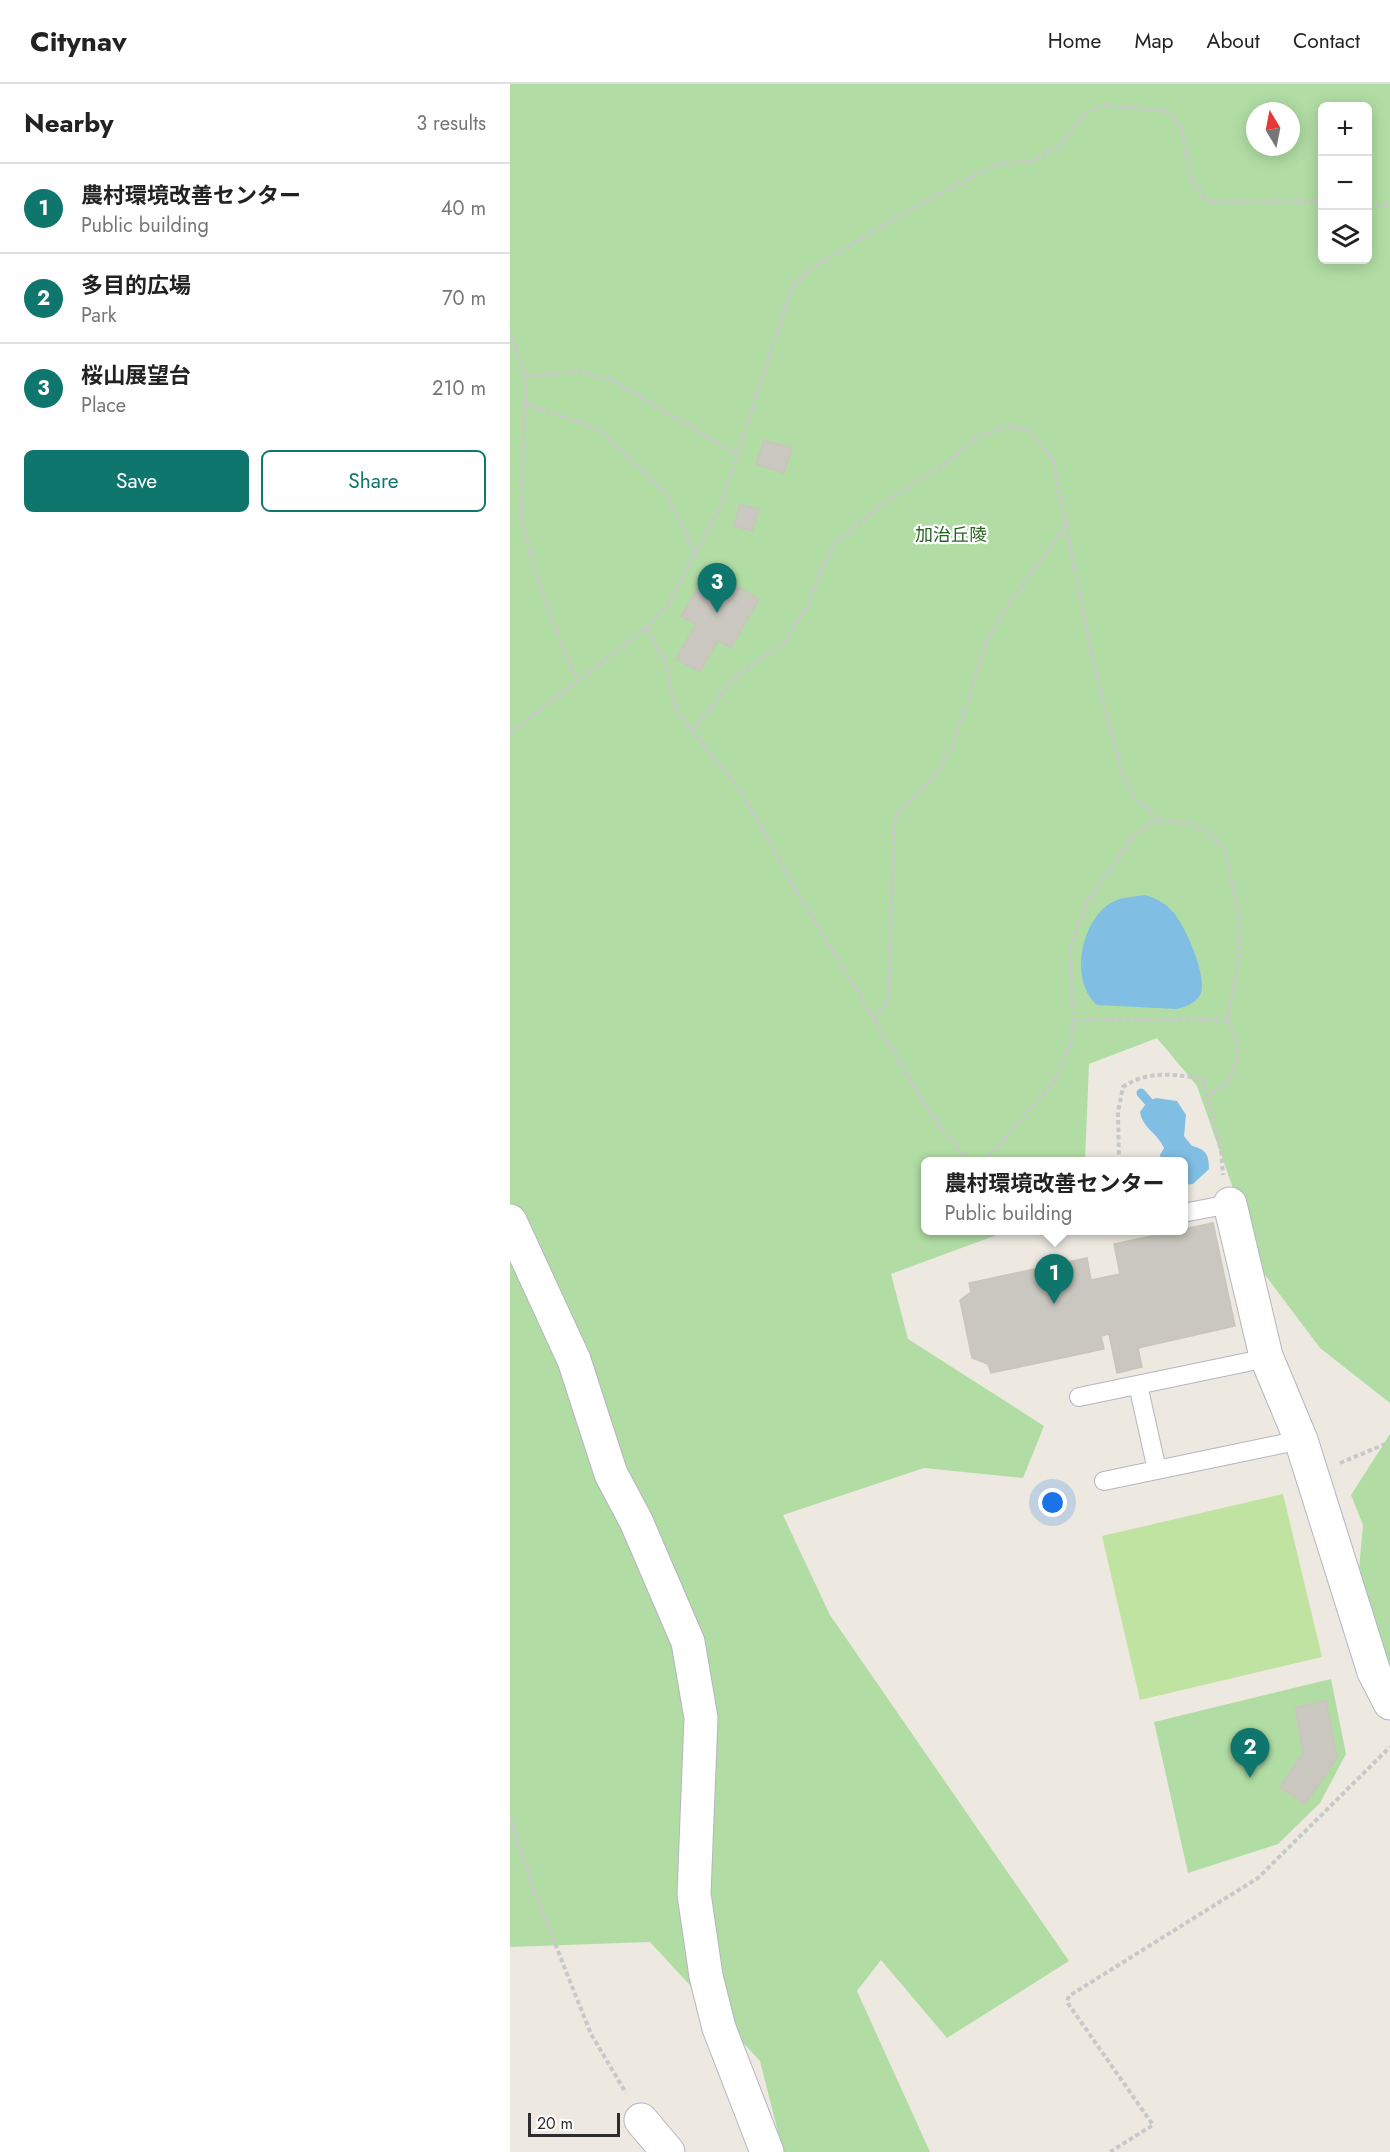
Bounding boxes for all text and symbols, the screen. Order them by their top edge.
text: Citynav [30,21,127,62]
text: Home [1048,26,1101,56]
text: Map [1134,26,1174,56]
text: About [1207,26,1260,56]
text: Contact [1293,26,1360,56]
north arrow [1246,102,1300,156]
map controls [1318,102,1372,264]
button: + [1318,102,1372,156]
text: Nearby [24,104,113,142]
text: 3 results [416,109,486,138]
button: − [1318,156,1372,210]
text: 農村環境改善センター [81,179,301,211]
text: 1 [38,194,49,223]
text: 40 m [441,194,486,223]
button: layers [1318,210,1372,264]
text: Public building [81,211,209,240]
text: 多目的広場 [81,269,191,301]
text: 2 [37,284,50,313]
text: 70 m [442,284,486,313]
text: Park [81,301,117,330]
text: 桜山展望台 [81,359,191,391]
text: 3 [37,374,50,403]
text: 210 m [432,374,486,403]
text: Place [81,391,126,420]
button: Save [24,450,249,512]
button: Share [261,450,486,512]
park label: 加治丘陵 [915,522,987,548]
pin: 3 [698,564,736,613]
popup [921,1157,1188,1235]
text: 農村環境改善センター [944,1167,1165,1199]
text: Public building [944,1199,1073,1228]
pin: 1 [1034,1254,1074,1304]
your location [1038,1488,1067,1517]
pin: 2 [1230,1728,1270,1778]
scale bar [528,2110,620,2138]
text: 20 m [537,2112,573,2135]

